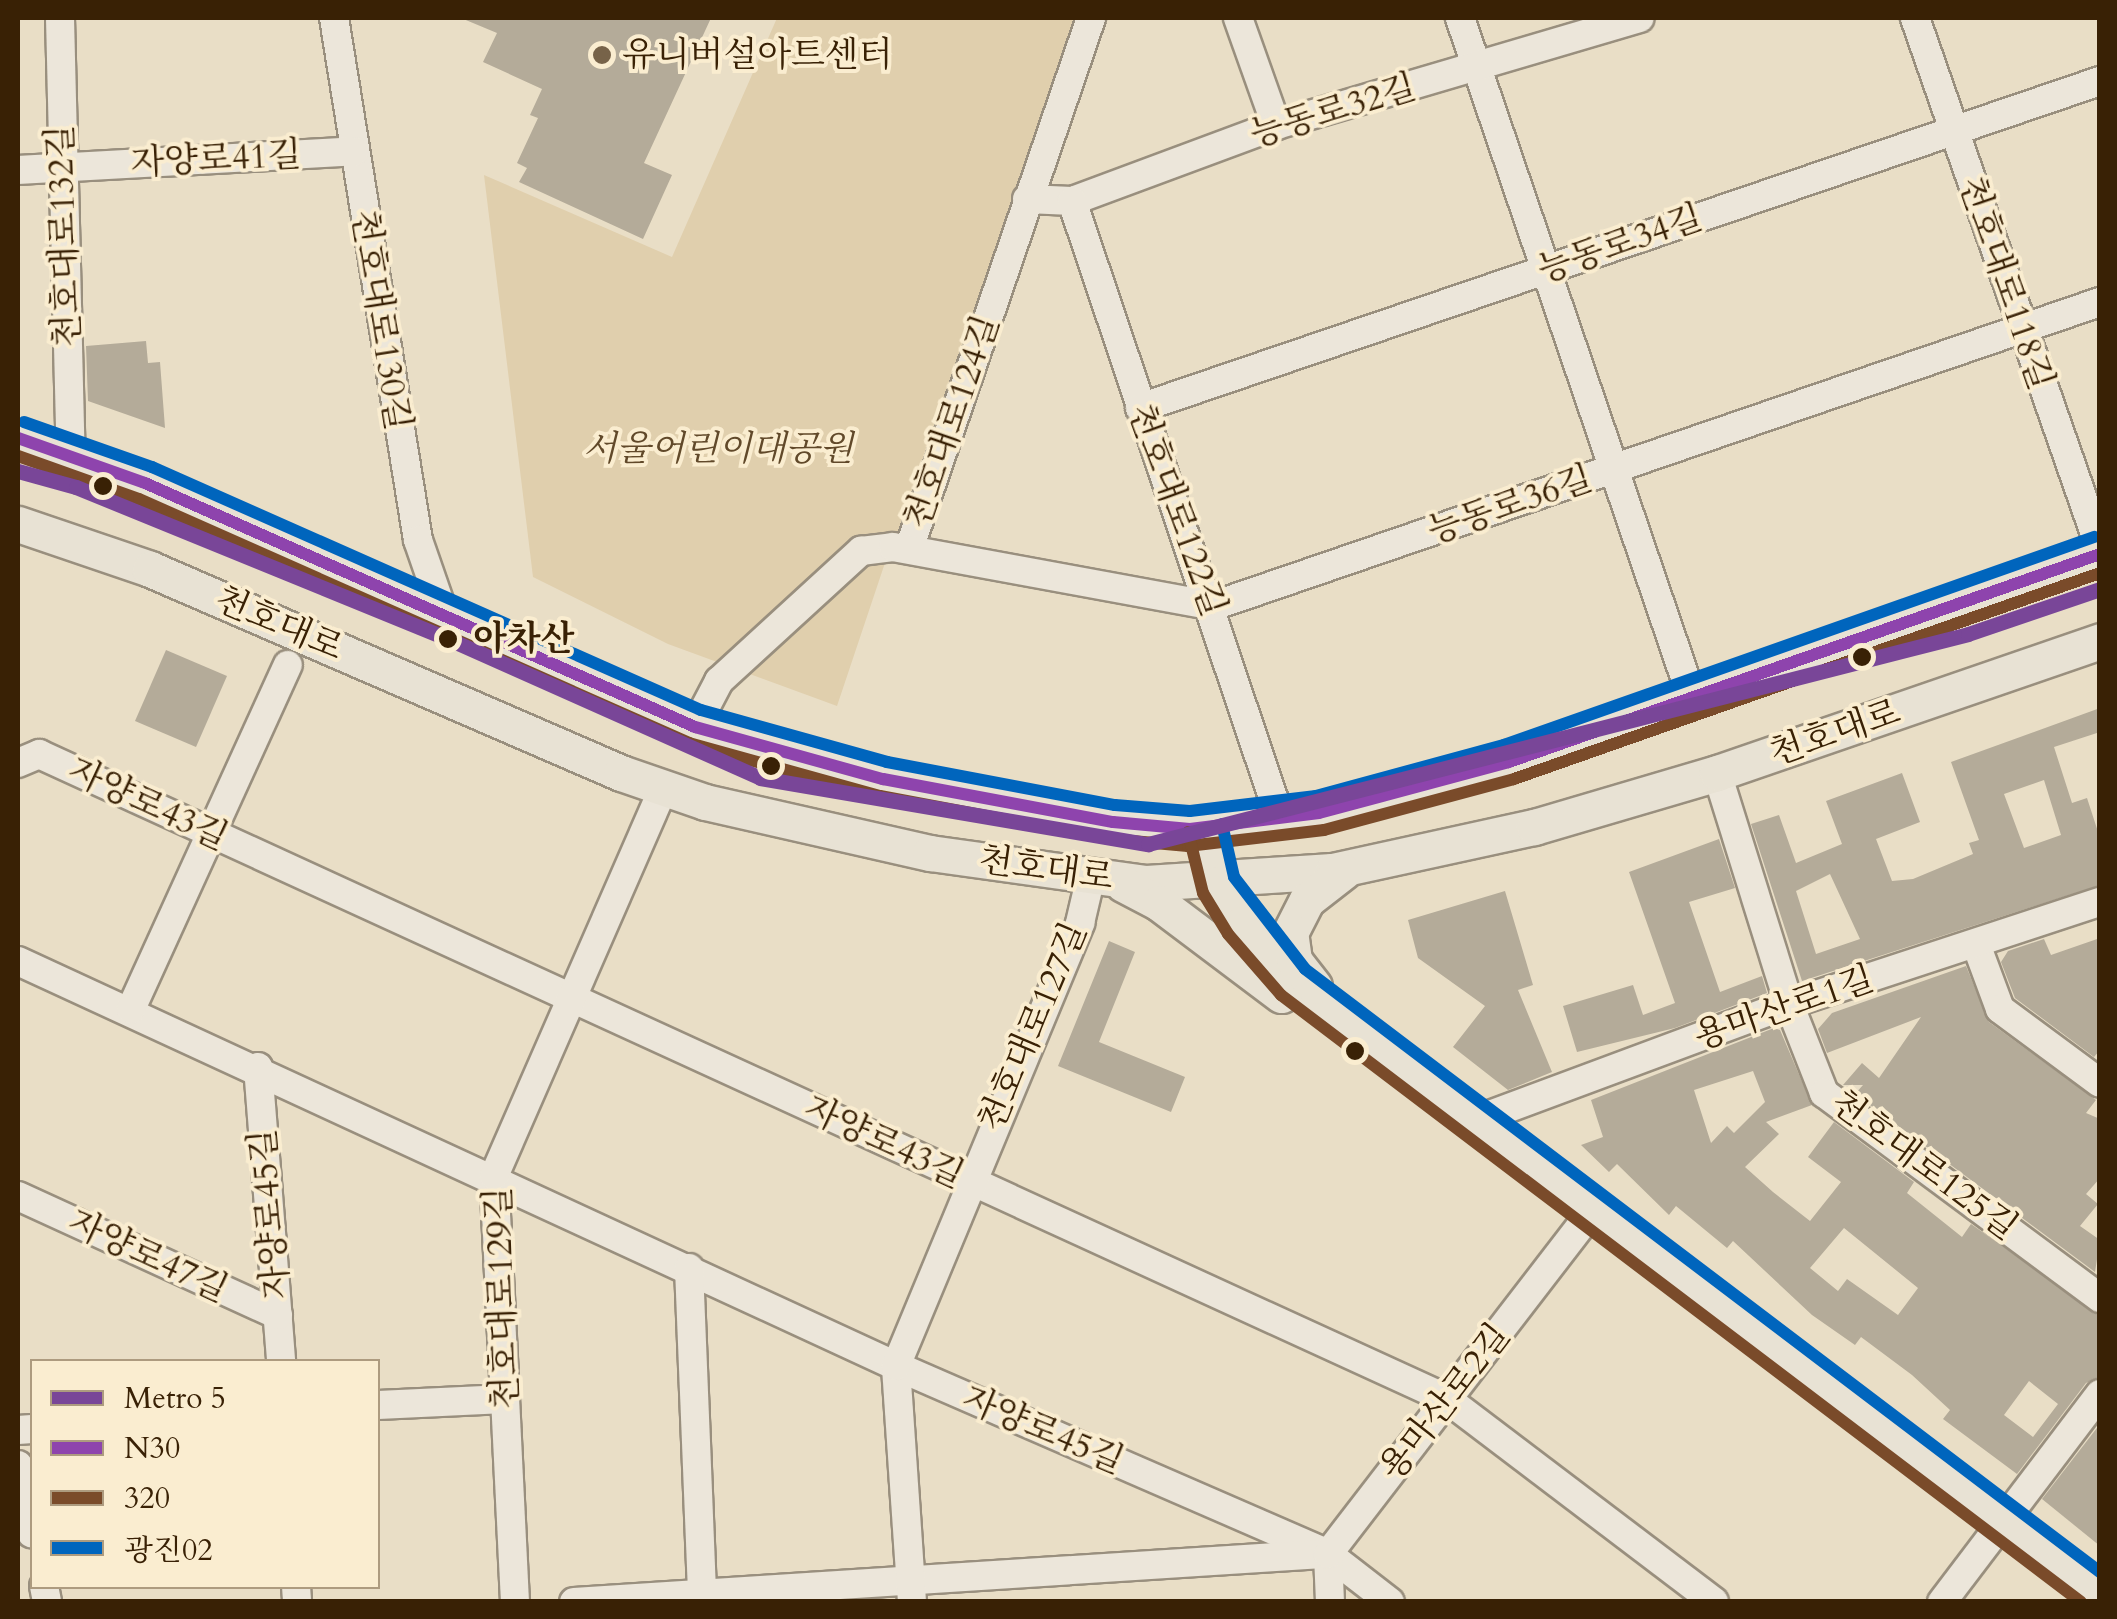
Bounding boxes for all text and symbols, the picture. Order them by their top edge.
place label: 유니버설아트센터 [622,34,892,76]
marker: 유니버설아트센터 [591,44,613,66]
street label: 능동로32길 [1245,66,1421,156]
street label: 천호대로132길 [39,124,89,348]
street label: 자양로41길 [129,134,303,184]
street label: 천호대로118길 [1950,171,2062,395]
street label: 능동로34길 [1532,196,1708,292]
street label: 천호대로130길 [343,207,419,433]
street label: 천호대로124길 [896,310,1008,534]
street label: 천호대로122길 [1119,398,1235,622]
park label: 서울어린이대공원 [583,428,853,470]
street label: 능동로36길 [1422,457,1598,553]
unlabelled marker [93,476,113,496]
street label: 천호대로 [209,578,349,670]
place label: 아차산 [473,618,574,660]
marker: 아차산 [432,623,464,655]
unlabelled marker [1852,647,1872,667]
street label: 천호대로 [1764,691,1906,775]
street label: 자양로43길 [62,749,234,859]
unlabelled marker [761,756,781,776]
street label: 천호대로 [976,839,1116,899]
street label: 천호대로127길 [970,916,1096,1138]
street label: 용마산로1길 [1689,958,1879,1058]
unlabelled marker [1345,1041,1365,1061]
street label: 천호대로125길 [1822,1081,2026,1249]
street label: 자양로43길 [798,1087,970,1197]
street label: 자양로45길 [242,1127,298,1301]
street label: 천호대로129길 [477,1186,527,1410]
street label: 자양로47길 [62,1201,234,1311]
street label: 용마산로2길 [1371,1315,1519,1489]
legend [30,1359,380,1589]
street label: 자양로45길 [956,1377,1130,1483]
text: Metro 5 [124,1378,226,1419]
text: N30 [124,1428,180,1469]
text: 320 [124,1478,170,1519]
text: 광진02 [124,1530,213,1571]

